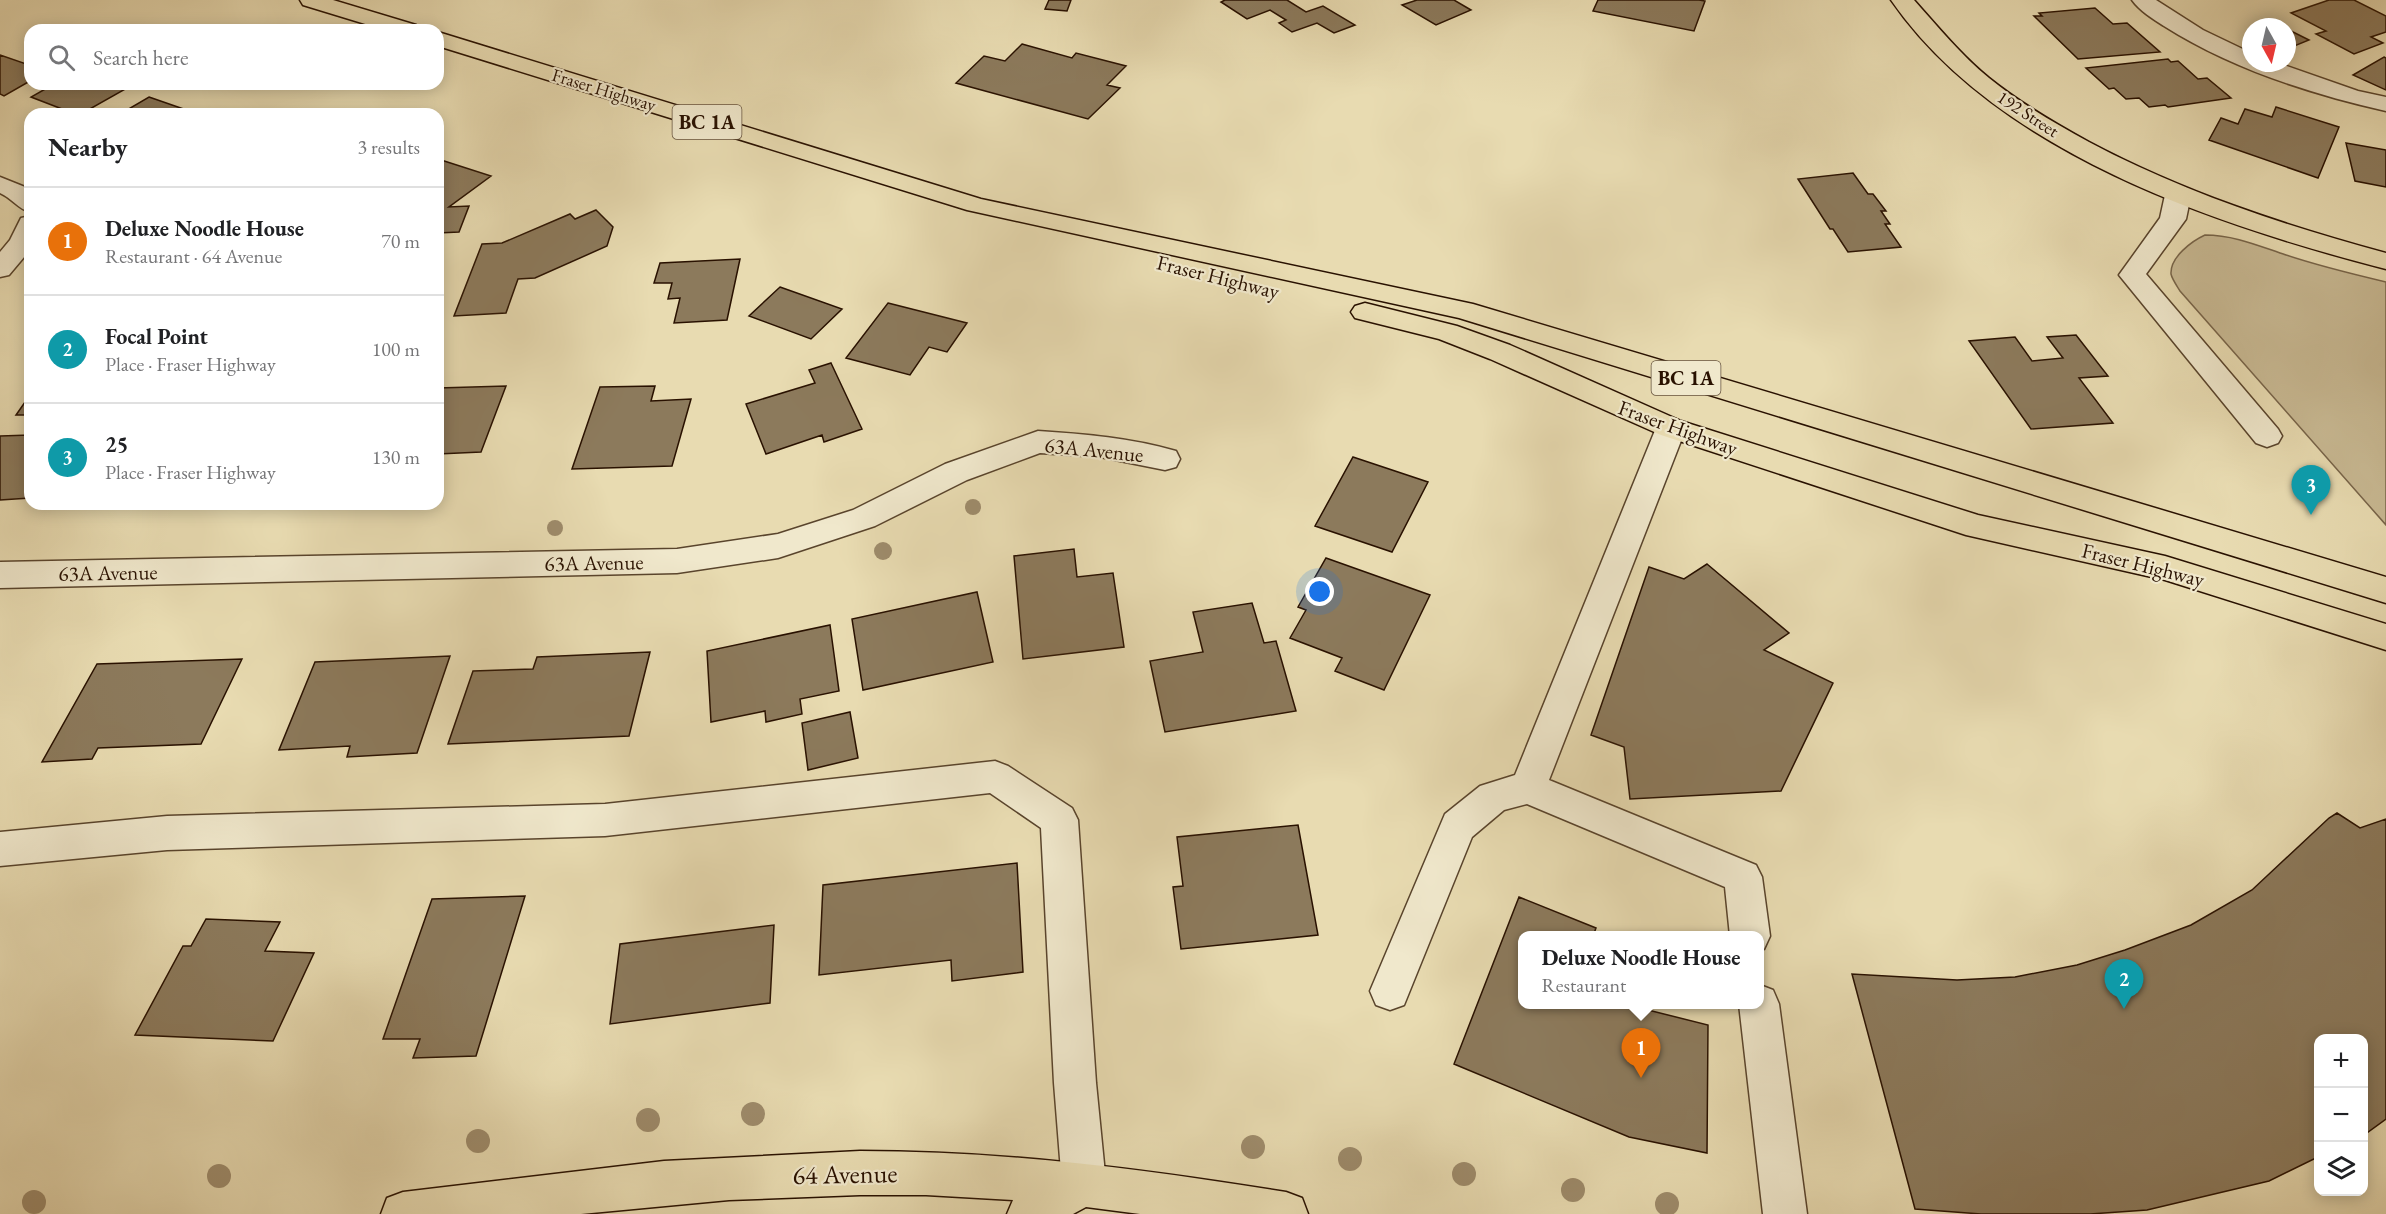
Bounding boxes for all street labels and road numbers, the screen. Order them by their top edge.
street label: Fraser Highway [549,63,659,116]
street label: 192 Street [1993,85,2064,142]
road number: BC 1A [672,105,742,139]
street label: Fraser Highway [1154,248,1283,305]
road number: BC 1A [1652,361,1720,395]
street label: Fraser Highway [1615,393,1742,462]
street label: 63A Avenue [1043,431,1145,468]
street label: Fraser Highway [2079,536,2208,593]
street label: 63A Avenue [544,548,644,577]
street label: 63A Avenue [58,558,158,587]
street label: 64 Avenue [792,1156,898,1192]

